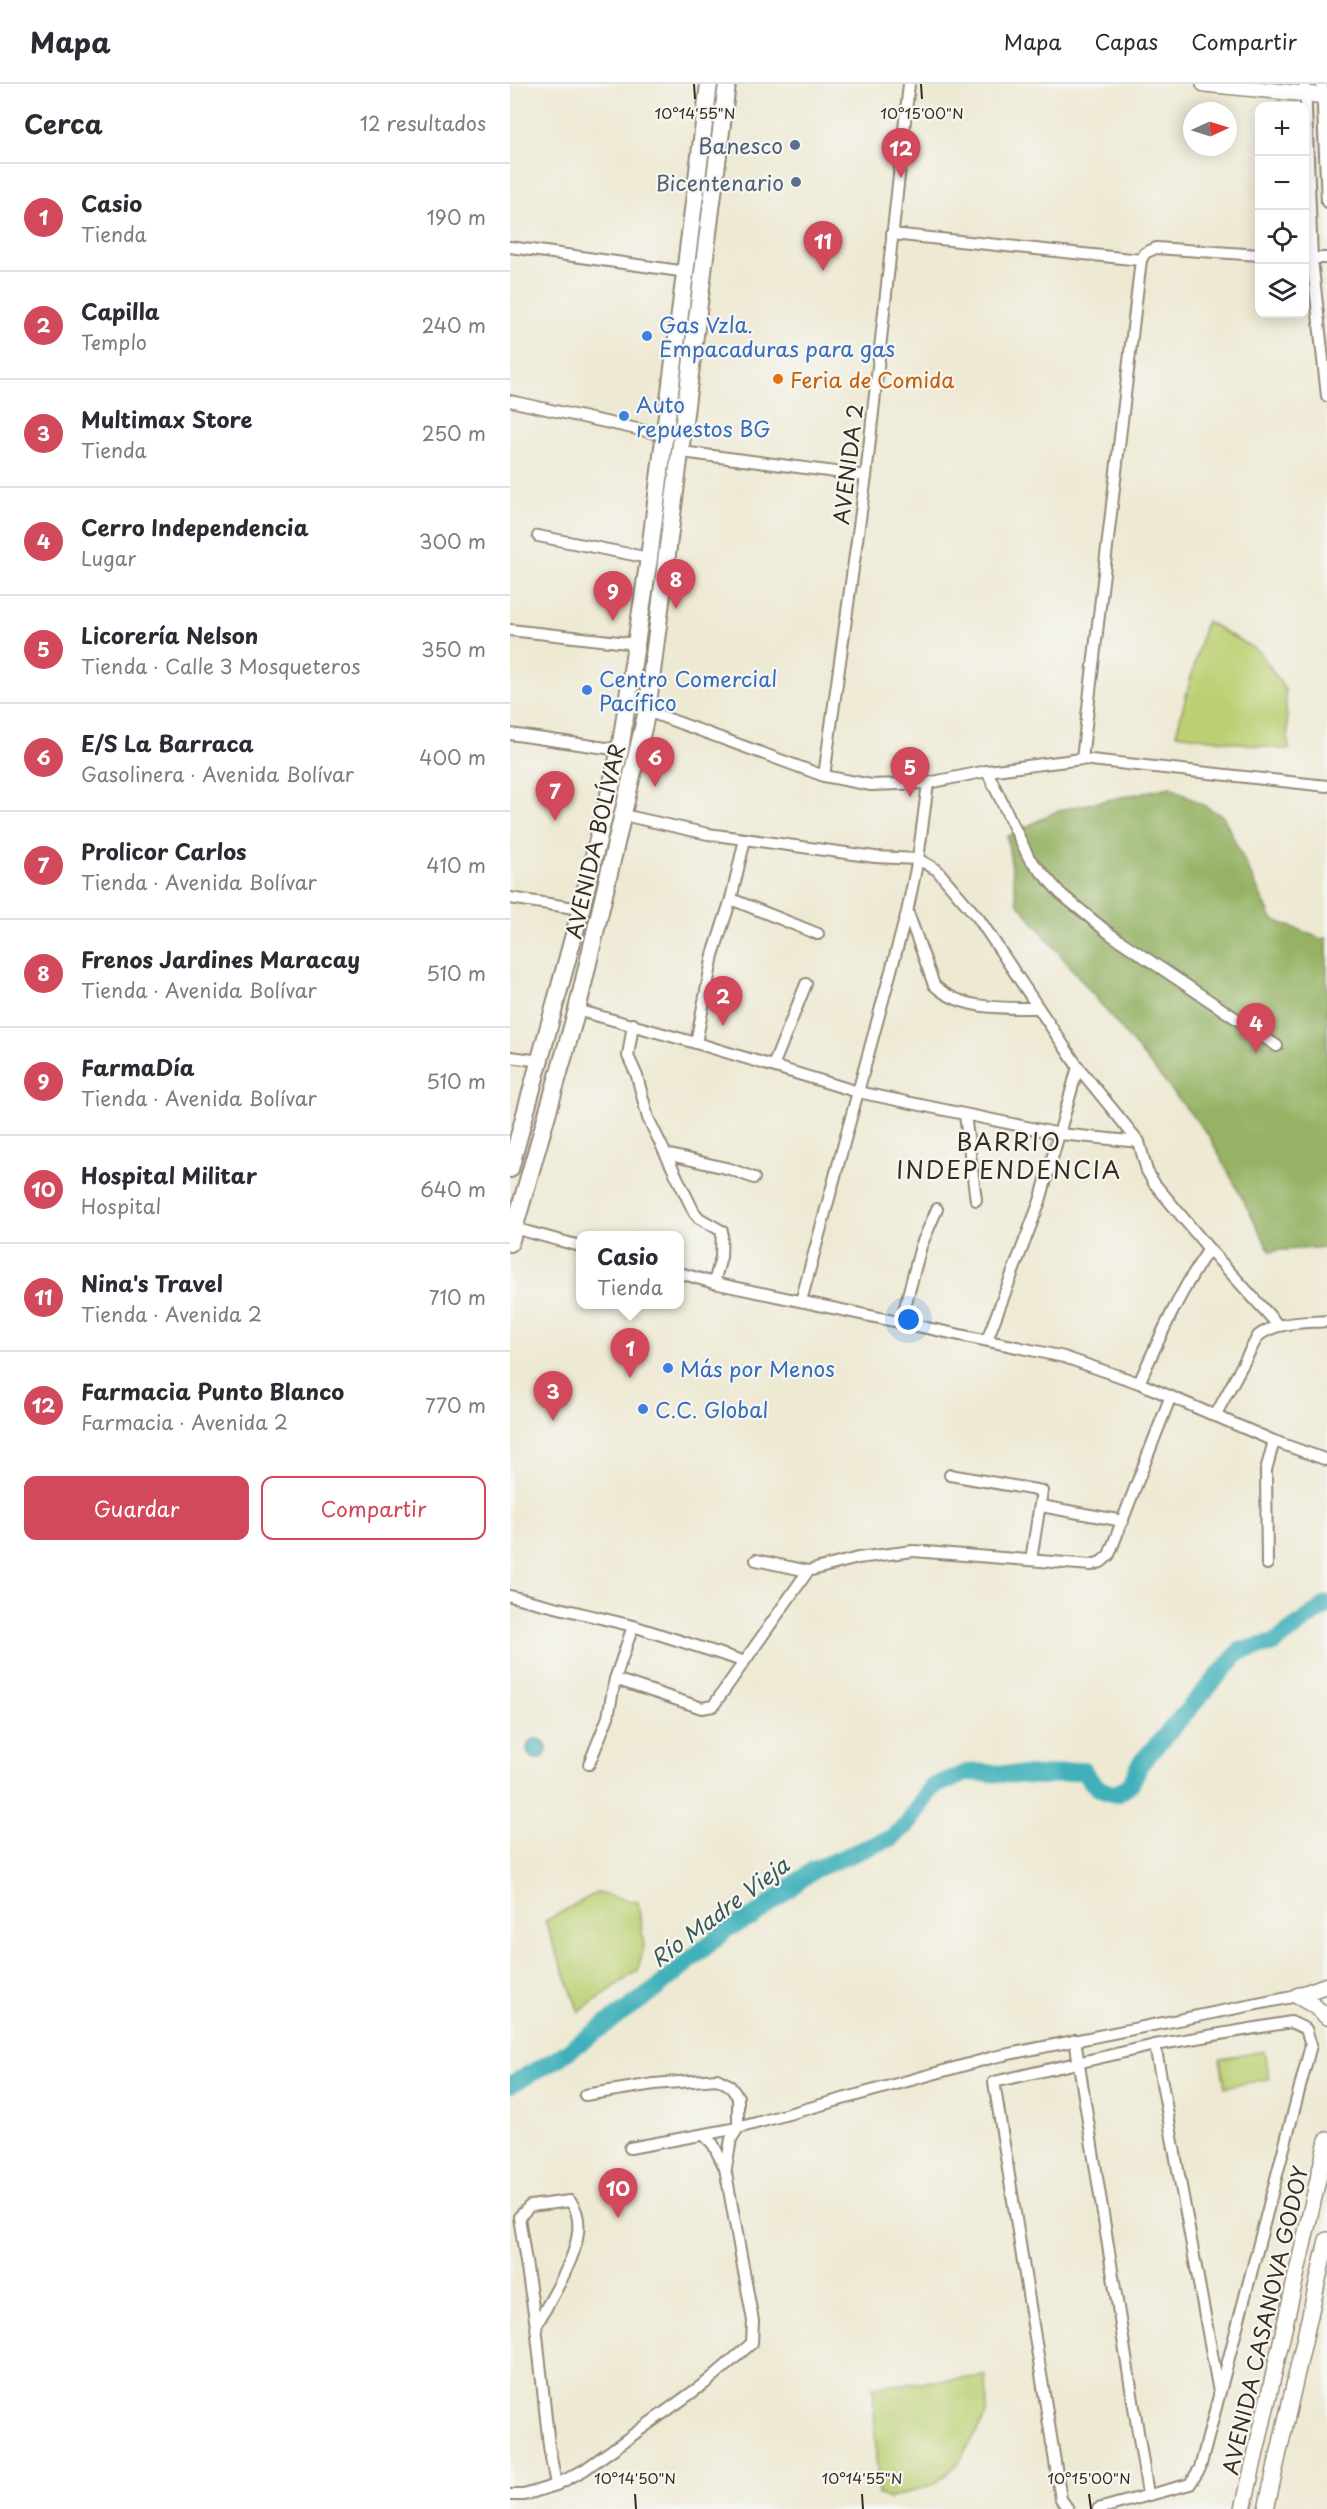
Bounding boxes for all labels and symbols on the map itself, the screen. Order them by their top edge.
text: 10°14'55"N [654,101,736,124]
text: 10°15'00"N [880,101,964,124]
north arrow [1183,102,1237,156]
pin: 12 [882,128,920,178]
place label: Banesco [698,129,783,161]
marker: Banesco [788,138,802,152]
place label: Bicentenario [656,166,784,198]
marker: Bicentenario [789,175,803,189]
pin: 11 [804,222,842,271]
place label: Gas Vzla. Empacaduras para gas [659,308,895,364]
marker: Gas Vzla. Empacaduras para gas [640,329,654,343]
place label: Feria de Comida [790,363,955,395]
marker: Feria de Comida [771,372,785,386]
place label: Auto repuestos BG [636,388,771,444]
street label: AVENIDA 2 [824,402,870,526]
marker: Auto repuestos BG [617,409,631,423]
pin: 8 [656,560,696,609]
pin: 9 [594,572,632,621]
place label: Centro Comercial Pacífico [599,662,777,718]
marker: Centro Comercial Pacífico [580,683,594,697]
pin: 6 [636,738,674,787]
street label: AVENIDA BOLÍVAR [556,740,632,942]
pin: 5 [890,748,930,797]
pin: 7 [536,772,574,821]
pin: 2 [704,976,742,1026]
pin: 4 [1236,1004,1276,1053]
district label: BARRIO INDEPENDENCIA [896,1123,1122,1187]
your location [894,1305,923,1334]
pin: 1 [610,1328,650,1378]
place label: Más por Menos [680,1352,835,1384]
marker: Más por Menos [661,1361,675,1375]
pin: 3 [534,1372,573,1421]
place label: C.C. Global [655,1393,768,1425]
marker: C.C. Global [636,1402,650,1416]
water label: Río Madre Vieja [643,1847,796,1974]
street label: AVENIDA CASANOVA GODOY [1213,2162,1315,2478]
pin: 10 [598,2168,638,2218]
text: 10°14'50"N [594,2466,676,2489]
text: 10°14'55"N [821,2466,903,2489]
text: 10°15'00"N [1047,2466,1131,2489]

